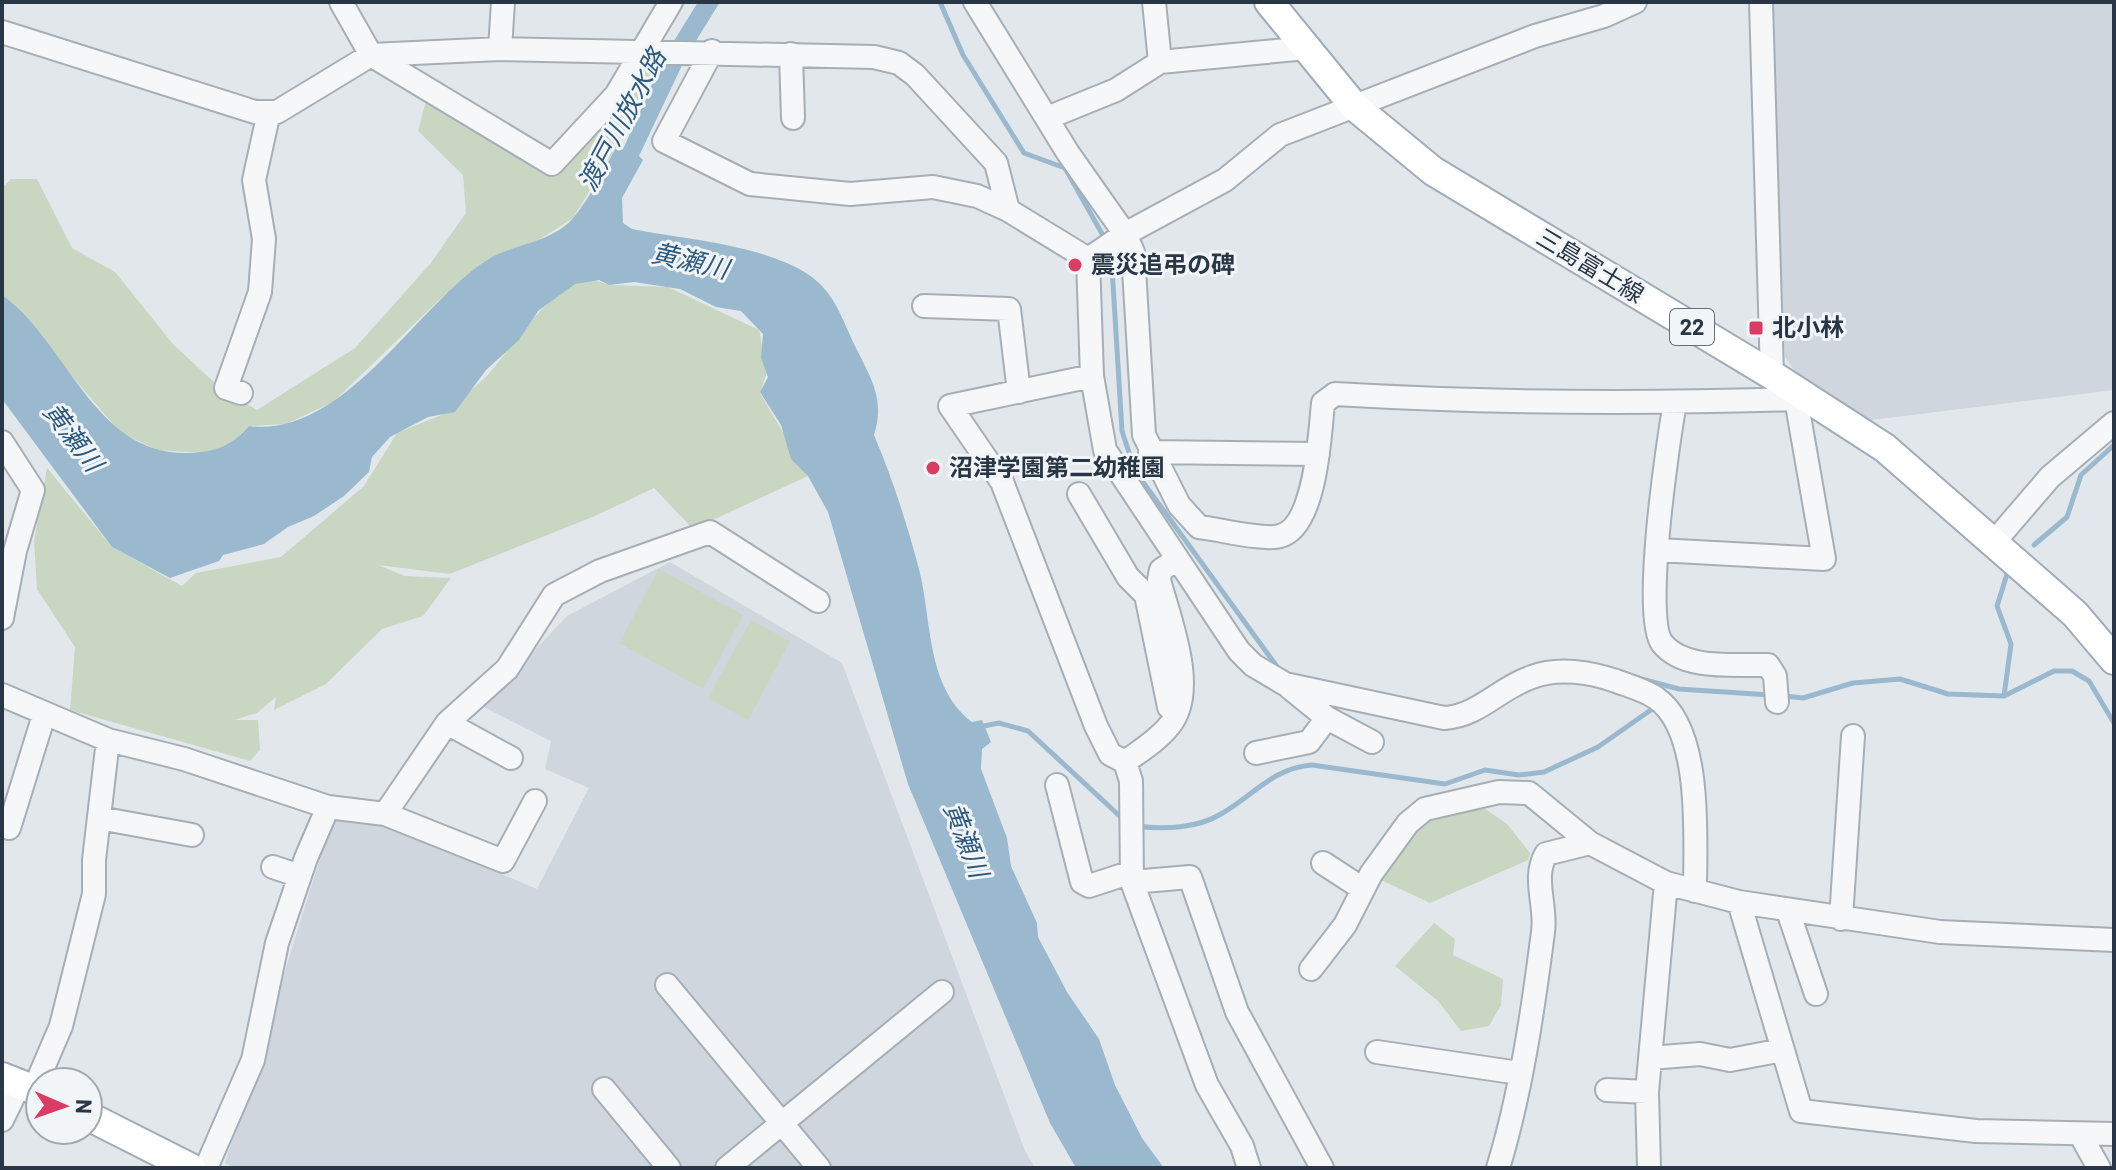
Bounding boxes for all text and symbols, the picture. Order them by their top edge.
water label: 渡戸川放水路 [570,41,672,195]
street label: 三島富士線 [1532,221,1650,308]
water label: 黄瀬川 [649,236,735,284]
place label: 震災追弔の碑 [1091,249,1235,278]
marker: 震災追弔の碑 [1066,256,1084,274]
road number: 22 [1670,309,1714,345]
place label: 北小林 [1772,312,1844,341]
marker: 北小林 [1747,319,1765,337]
water label: 黄瀬川 [38,396,112,479]
place label: 沼津学園第二幼稚園 [949,452,1165,481]
marker: 沼津学園第二幼稚園 [924,459,942,477]
water label: 黄瀬川 [939,797,997,884]
north arrow [24,1066,104,1146]
text: N [72,1099,98,1115]

